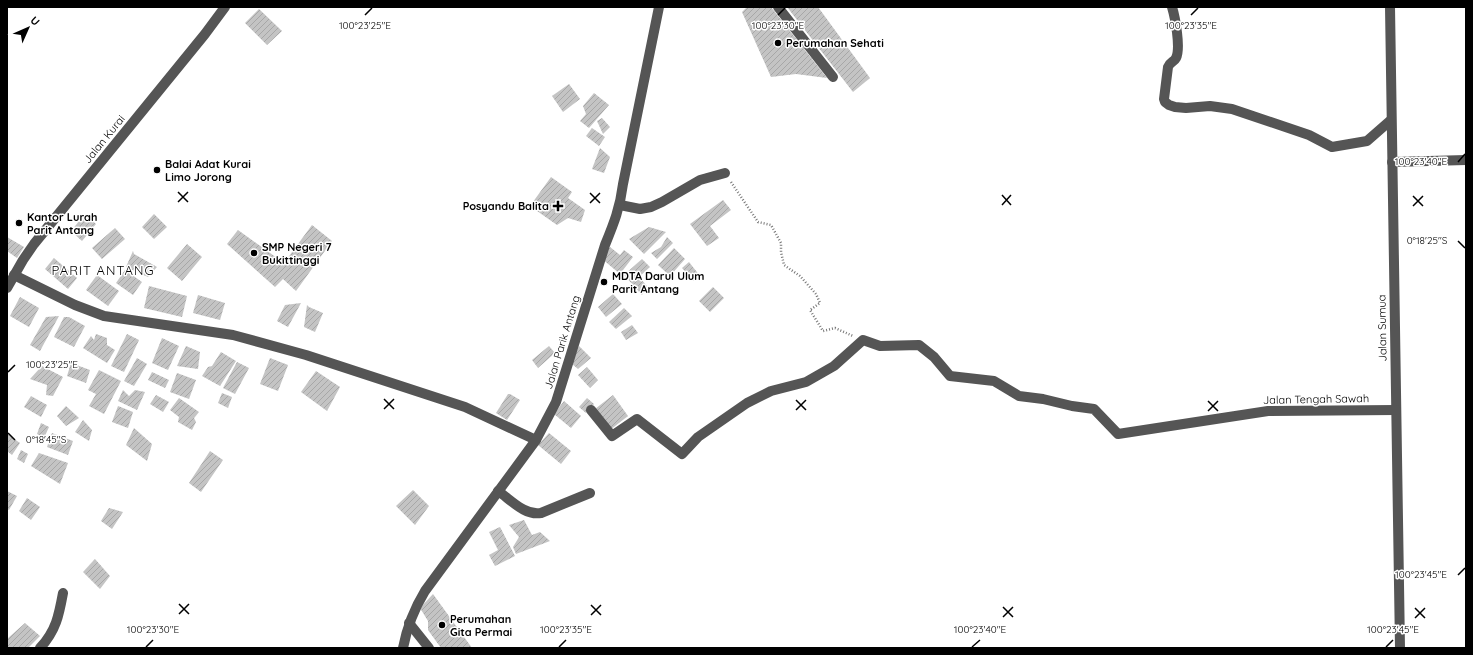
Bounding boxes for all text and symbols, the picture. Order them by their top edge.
north arrow [8,8,48,48]
text: U [27,13,43,29]
text: 100°23'25"E [339,19,391,32]
text: 100°23'30"E [752,19,804,32]
text: 100°23'35"E [1165,19,1217,32]
place label: Perumahan Sehati [786,36,884,50]
marker: Perumahan Sehati [773,38,783,48]
street label: Jalan Kurai [80,112,128,166]
text: 100°23'40"E [1395,155,1447,168]
place label: Balai Adat Kurai Limo Jorong [165,157,251,184]
marker: Balai Adat Kurai Limo Jorong [152,165,162,175]
place label: Posyandu Balita [463,199,549,213]
marker: Posyandu Balita [552,200,564,212]
place label: Kantor Lurah Parit Antang [27,210,97,237]
marker: Kantor Lurah Parit Antang [14,218,24,228]
text: 0°18'25"S [1407,234,1448,247]
place label: SMP Negeri 7 Bukittinggi [262,240,332,267]
marker: SMP Negeri 7 Bukittinggi [249,248,259,258]
district label: PARIT ANTANG [52,262,155,278]
place label: MDTA Darul Ulum Parit Antang [612,269,704,296]
marker: MDTA Darul Ulum Parit Antang [599,277,609,287]
street label: Jalan Parik Antang [541,293,583,391]
street label: Jalan Sumua [1374,294,1390,362]
text: 100°23'25"E [26,358,78,371]
street label: Jalan Tengah Sawah [1263,391,1369,407]
text: 0°18'45"S [26,433,67,446]
text: 100°23'45"E [1395,568,1447,581]
place label: Perumahan Gita Permai [450,612,512,639]
marker: Perumahan Gita Permai [437,620,447,630]
text: 100°23'30"E [127,623,179,636]
text: 100°23'35"E [540,623,592,636]
text: 100°23'40"E [954,623,1006,636]
text: 100°23'45"E [1367,623,1419,636]

